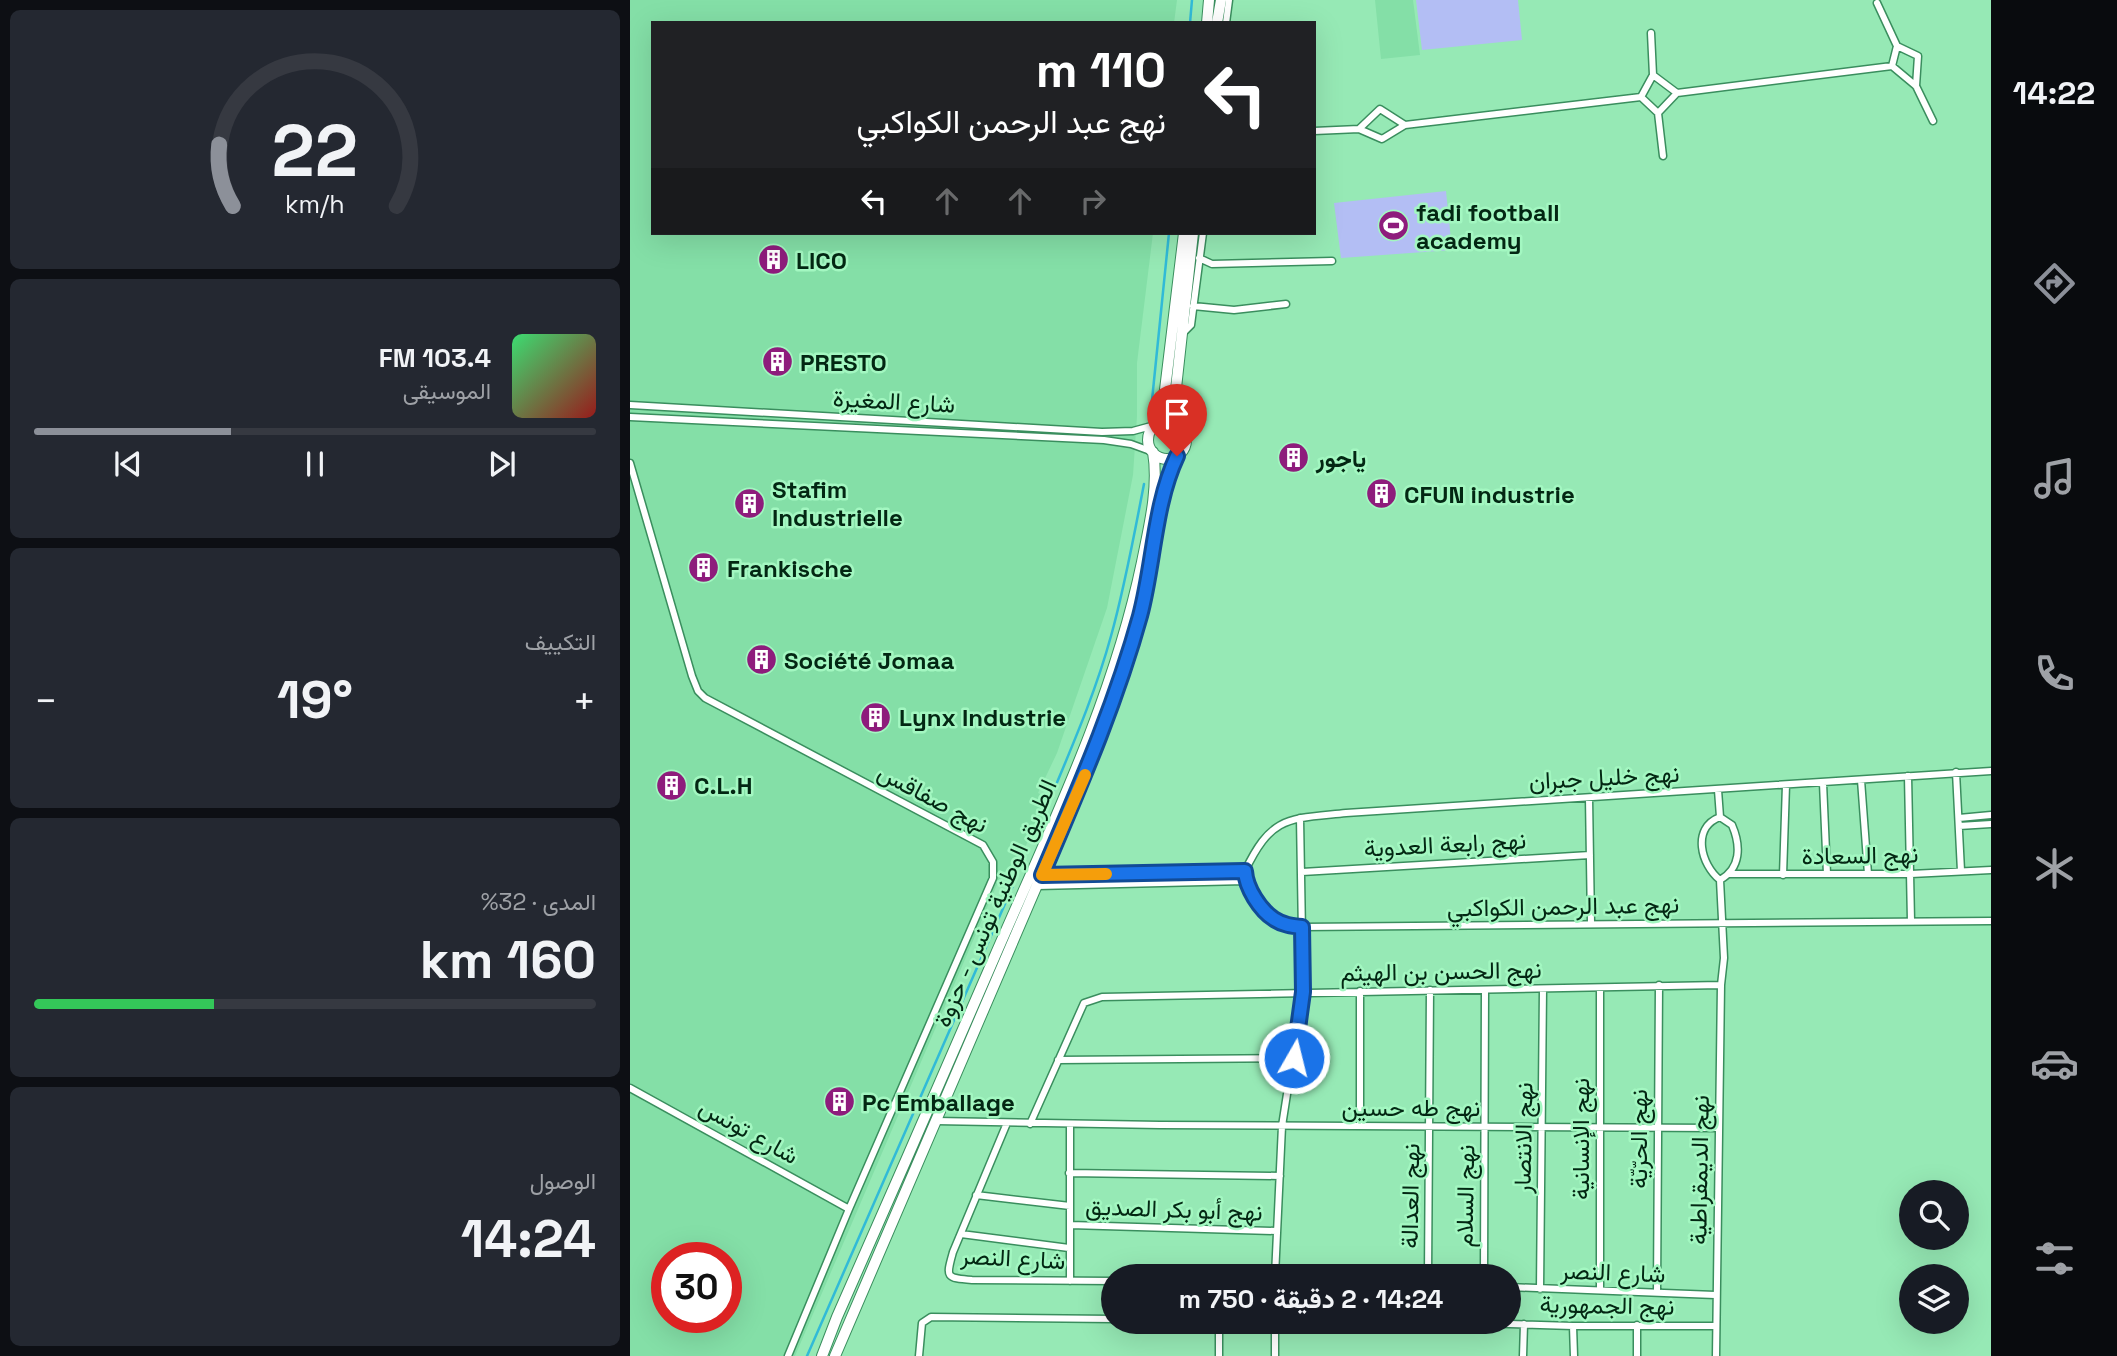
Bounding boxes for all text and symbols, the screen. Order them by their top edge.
text: 110 m [1036,39,1166,101]
icon: left [1190,49,1281,140]
text: 14:22 [2013,73,2095,113]
text: نهج عبد الرحمن الكواكبي [856,102,1166,142]
text: 22 [272,104,358,197]
icon: left [855,182,893,220]
icon: ahead [928,182,966,220]
icon: ahead [1001,182,1039,220]
icon: right [1074,182,1112,220]
text: km/h [285,187,345,219]
place label: fadi football academy [1416,197,1560,256]
sports icon: fadi football academy [1376,209,1410,243]
building icon: LICO [756,243,790,277]
place label: LICO [796,245,847,276]
icon: directions [2030,259,2079,308]
text: 103.4 FM [379,341,491,375]
building icon: PRESTO [760,345,794,379]
place label: PRESTO [800,347,887,378]
text: الموسيقى [403,376,491,406]
street label: شارع المغيرة [832,382,956,421]
pin [1147,384,1207,456]
icon: arrive [1158,395,1196,433]
building icon: ياجور [1276,441,1310,475]
place label: ياجور [1315,443,1366,474]
icon: previous [109,445,147,483]
icon: pause [296,445,334,483]
icon: next [483,445,521,483]
icon: music [2030,454,2079,503]
place label: Stafim Industrielle [772,474,903,533]
building icon: CFUN industrie [1364,477,1398,511]
place label: CFUN industrie [1404,479,1575,510]
building icon: Stafim Industrielle [732,486,766,520]
building icon: Frankische [687,551,721,585]
place label: Frankische [727,553,853,584]
text: التكييف [525,627,596,657]
building icon: Société Jomaa [744,643,778,677]
place label: Société Jomaa [784,645,954,676]
icon: phone [2030,649,2079,698]
text: 19° [277,667,353,733]
text: − [34,677,58,725]
text: + [572,677,596,725]
building icon: Lynx Industrie [859,700,893,734]
place label: Lynx Industrie [899,702,1066,733]
street label: نهج صفاقس [872,756,993,842]
street label: نهج خليل جبران [1528,758,1680,798]
building icon: C.L.H [654,768,688,802]
place label: C.L.H [694,770,753,801]
street label: الطريق الوطنية تونس - حزوة [926,774,1064,1032]
street label: نهج رابعة العدوية [1363,824,1527,866]
street label: نهج السعادة [1801,838,1919,874]
icon: climate [2030,844,2079,893]
text: المدى · 32% [481,887,596,917]
street label: نهج عبد الرحمن الكواكبي [1447,888,1679,928]
text: 160 km [420,927,596,993]
street label: نهج الحسن بن الهيثم [1340,954,1542,990]
position arrow [1257,1021,1331,1095]
icon: car [2030,1039,2079,1088]
street label: نهج الإنسانية [1565,1078,1598,1200]
street label: نهج الانتصار [1507,1082,1541,1195]
building icon: Pc Emballage [822,1085,856,1119]
place label: Pc Emballage [862,1087,1015,1118]
street label: نهج الحرّيّة [1623,1089,1656,1189]
street label: شارع تونس [693,1091,804,1172]
street label: نهج طه حسين [1342,1092,1480,1125]
street label: نهج الديمقراطية [1682,1095,1718,1245]
street label: نهج العدالة [1394,1143,1428,1249]
street label: نهج السلام [1449,1144,1483,1248]
text: الوصول [530,1166,596,1196]
map controls [1899,1180,1969,1334]
button: search [1899,1180,1969,1250]
street label: نهج أبو بكر الصديق [1085,1190,1263,1230]
text: 14:24 [461,1206,596,1272]
icon: filters [2030,1234,2079,1283]
street label: شارع النصر [959,1240,1066,1277]
speed limit sign: 30 [651,1242,742,1333]
street label: شارع النصر [1559,1255,1666,1290]
button: layers [1899,1264,1969,1334]
text: 14:24 · 2 دقيقة · 750 m [1179,1282,1443,1316]
street label: نهج الجمهورية [1539,1288,1675,1324]

